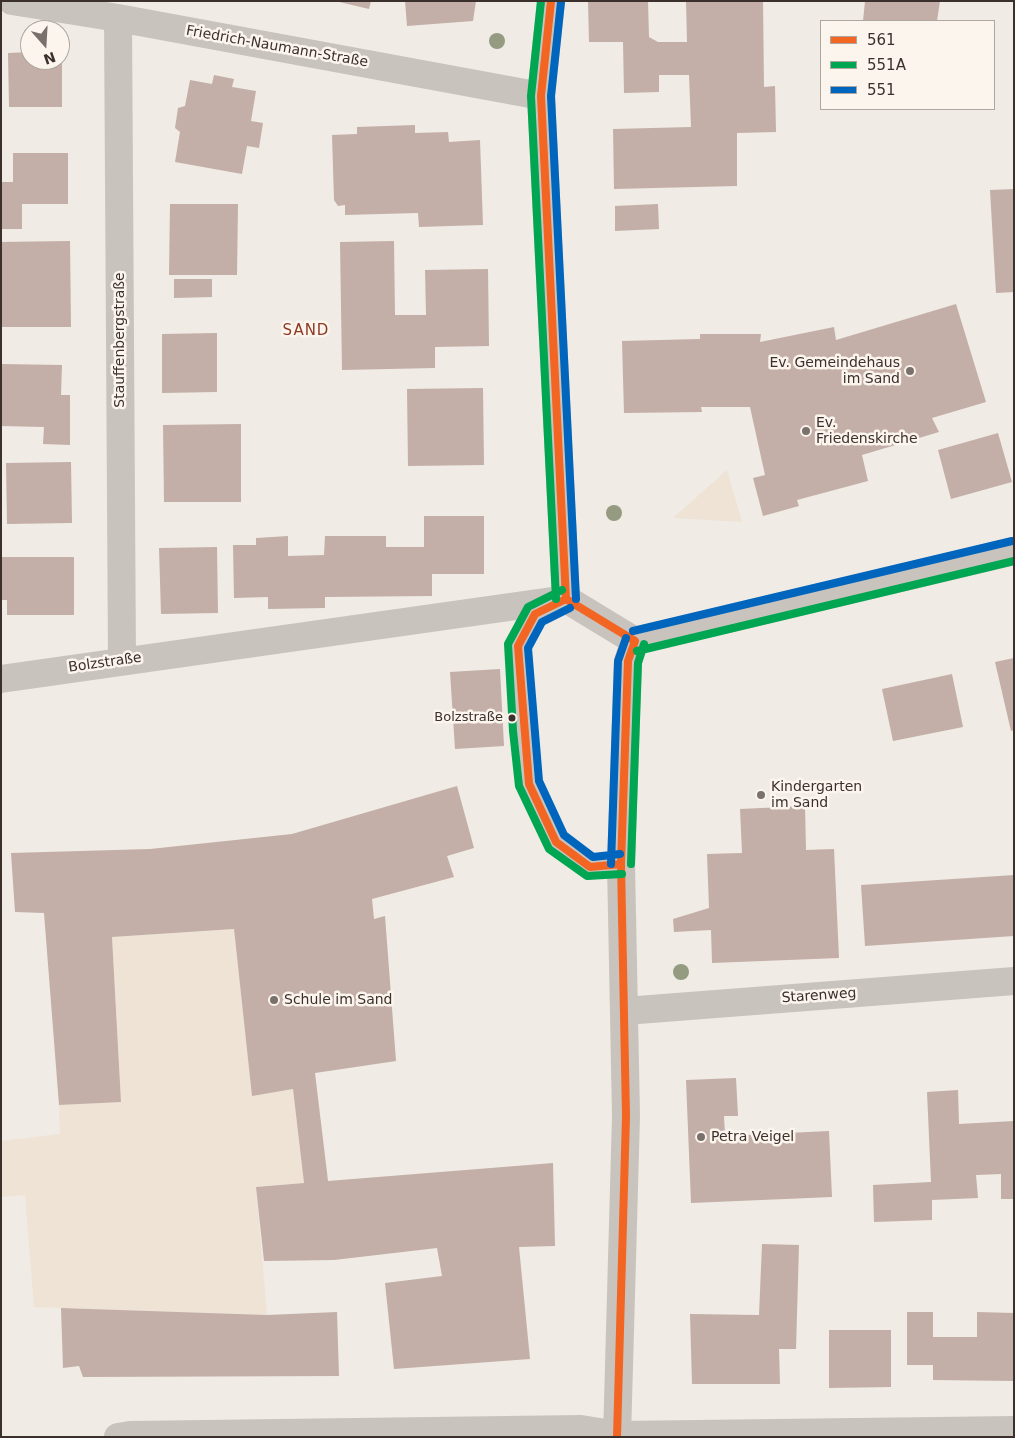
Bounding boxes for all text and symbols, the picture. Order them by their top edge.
north arrow [20,20,70,70]
legend [820,20,995,110]
street label: Friedrich-Naumann-Straße [185,23,369,71]
text: 561 [867,31,896,49]
text: N [41,49,58,68]
text: 551A [867,56,906,74]
text: 551 [867,81,896,99]
street label: Stauffenbergstraße [112,272,128,408]
district label: SAND [282,322,330,340]
place label: Ev. Gemeindehaus im Sand [769,355,900,388]
marker: Ev. Gemeindehaus im Sand [904,365,916,377]
place label: Ev. Friedenskirche [816,415,918,448]
marker: Ev. Friedenskirche [800,425,812,437]
street label: Bolzstraße [67,650,143,676]
place label: Bolzstraße [434,710,503,726]
marker: Bolzstraße [507,713,517,723]
place label: Kindergarten im Sand [771,779,862,812]
marker: Kindergarten im Sand [755,789,767,801]
street label: Starenweg [781,985,857,1007]
place label: Schule im Sand [284,992,392,1008]
marker: Schule im Sand [268,994,280,1006]
place label: Petra Veigel [711,1129,794,1145]
marker: Petra Veigel [695,1131,707,1143]

